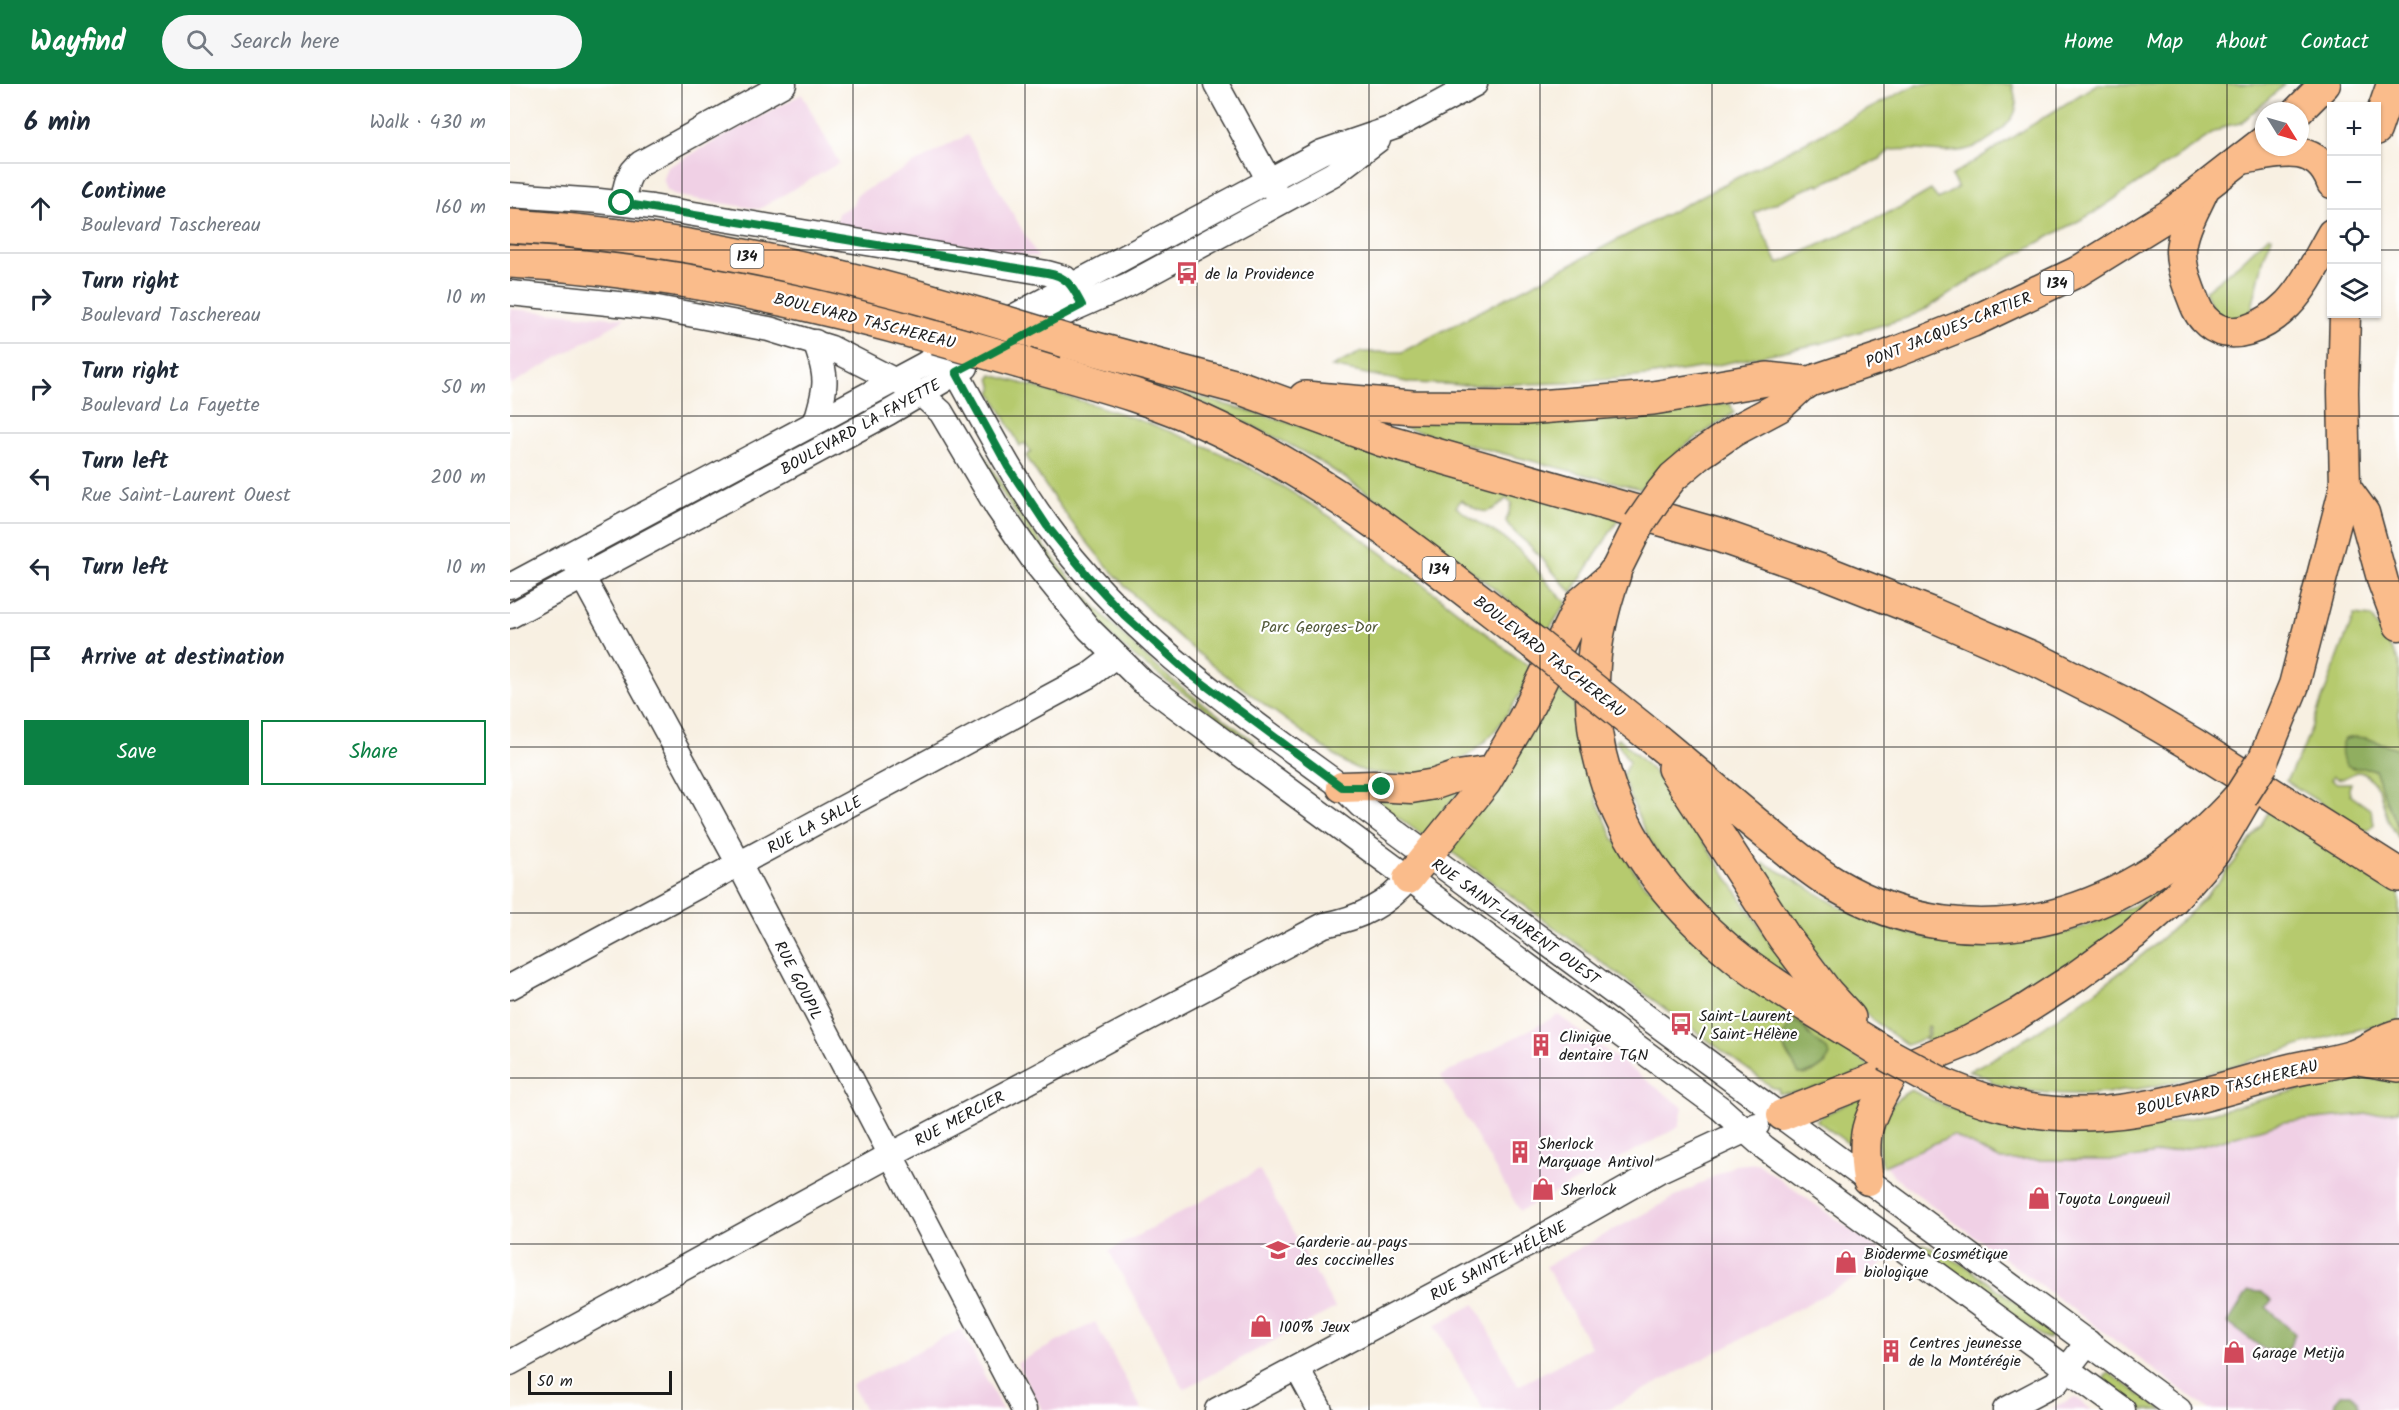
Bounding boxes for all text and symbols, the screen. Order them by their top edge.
search box [162,15,582,69]
text: Wayfind [30,20,126,65]
text: Search here [231,25,339,60]
icon: search [183,26,216,59]
text: Home [2064,26,2113,59]
text: Map [2146,26,2183,59]
text: About [2216,26,2267,59]
text: Contact [2300,26,2369,59]
text: 6 min [24,102,91,144]
north arrow [2255,102,2309,156]
map controls [2327,102,2381,318]
button: + [2327,102,2381,156]
text: Walk · 430 m [370,107,486,139]
button: − [2327,156,2381,210]
text: Continue [81,175,166,210]
route start [608,189,634,215]
icon: ahead [24,192,57,225]
text: 160 m [435,192,486,224]
text: Boulevard Taschereau [81,210,261,242]
button: locate [2327,210,2381,264]
road number: 134 [730,244,764,268]
bus stop icon: de la Providence [1174,260,1200,286]
place label: de la Providence [1205,262,1314,287]
button: layers [2327,264,2381,318]
text: Turn right [81,265,179,300]
road number: 134 [2040,271,2074,295]
icon: right [24,282,57,315]
text: 10 m [446,282,486,314]
street label: PONT JACQUES-CARTIER [1862,286,2035,375]
street label: BOULEVARD TASCHEREAU [771,287,959,356]
text: Boulevard Taschereau [81,300,261,332]
text: Turn right [81,355,179,390]
icon: right [24,372,57,405]
text: 50 m [441,372,486,404]
street label: BOULEVARD LA FAYETTE [776,372,946,482]
text: Boulevard La Fayette [81,390,260,422]
text: Turn left [81,445,168,480]
icon: left [24,462,57,495]
text: 200 m [430,462,486,494]
text: Rue Saint-Laurent Ouest [81,480,291,512]
text: Turn left [81,551,168,586]
icon: left [24,552,57,585]
text: 10 m [446,552,486,584]
road number: 134 [1422,557,1456,581]
street label: BOULEVARD TASCHEREAU [1468,590,1631,725]
park label: Parc Georges-Dor [1261,615,1379,640]
text: Arrive at destination [81,641,284,676]
icon: arrive [24,642,57,675]
button: Save [24,720,249,785]
button: Share [261,720,486,785]
route end [1368,773,1394,799]
street label: RUE LA SALLE [763,789,867,861]
street label: RUE SAINT-LAURENT OUEST [1426,852,1606,993]
street label: RUE GOUPIL [767,937,828,1025]
place label: Saint-Laurent / Saint-Hélène [1699,1004,1797,1047]
bus stop icon: Saint-Laurent / Saint-Hélène [1668,1011,1694,1037]
place label: Clinique dentaire TGN [1559,1025,1648,1068]
building icon: Clinique dentaire TGN [1528,1032,1554,1058]
street label: BOULEVARD TASCHEREAU [2134,1054,2321,1123]
street label: RUE MERCIER [910,1085,1009,1154]
place label: Sherlock Marquage Antivol [1538,1132,1654,1175]
building icon: Sherlock Marquage Antivol [1507,1139,1533,1165]
shop icon: Sherlock [1530,1176,1556,1202]
place label: Sherlock [1561,1178,1617,1203]
shop icon: Toyota Longueuil [2026,1185,2052,1211]
place label: Toyota Longueuil [2057,1187,2170,1212]
street label: RUE SAINTE-HÉLÈNE [1426,1214,1572,1308]
place label: Garderie au pays des coccinelles [1296,1230,1408,1273]
school or university icon: Garderie au pays des coccinelles [1265,1237,1291,1263]
place label: Bioderme Cosmétique biologique [1864,1242,2008,1285]
shop icon: Bioderme Cosmétique biologique [1833,1249,1859,1275]
shop icon: 100% Jeux [1248,1313,1274,1339]
place label: 100% Jeux [1279,1315,1351,1340]
place label: Centres jeunesse de la Montérégie [1909,1331,2022,1374]
building icon: Centres jeunesse de la Montérégie [1878,1338,1904,1364]
shop icon: Garage Metija [2221,1339,2247,1365]
place label: Garage Metija [2252,1341,2345,1366]
scale bar [528,1368,672,1396]
text: 50 m [537,1369,573,1394]

